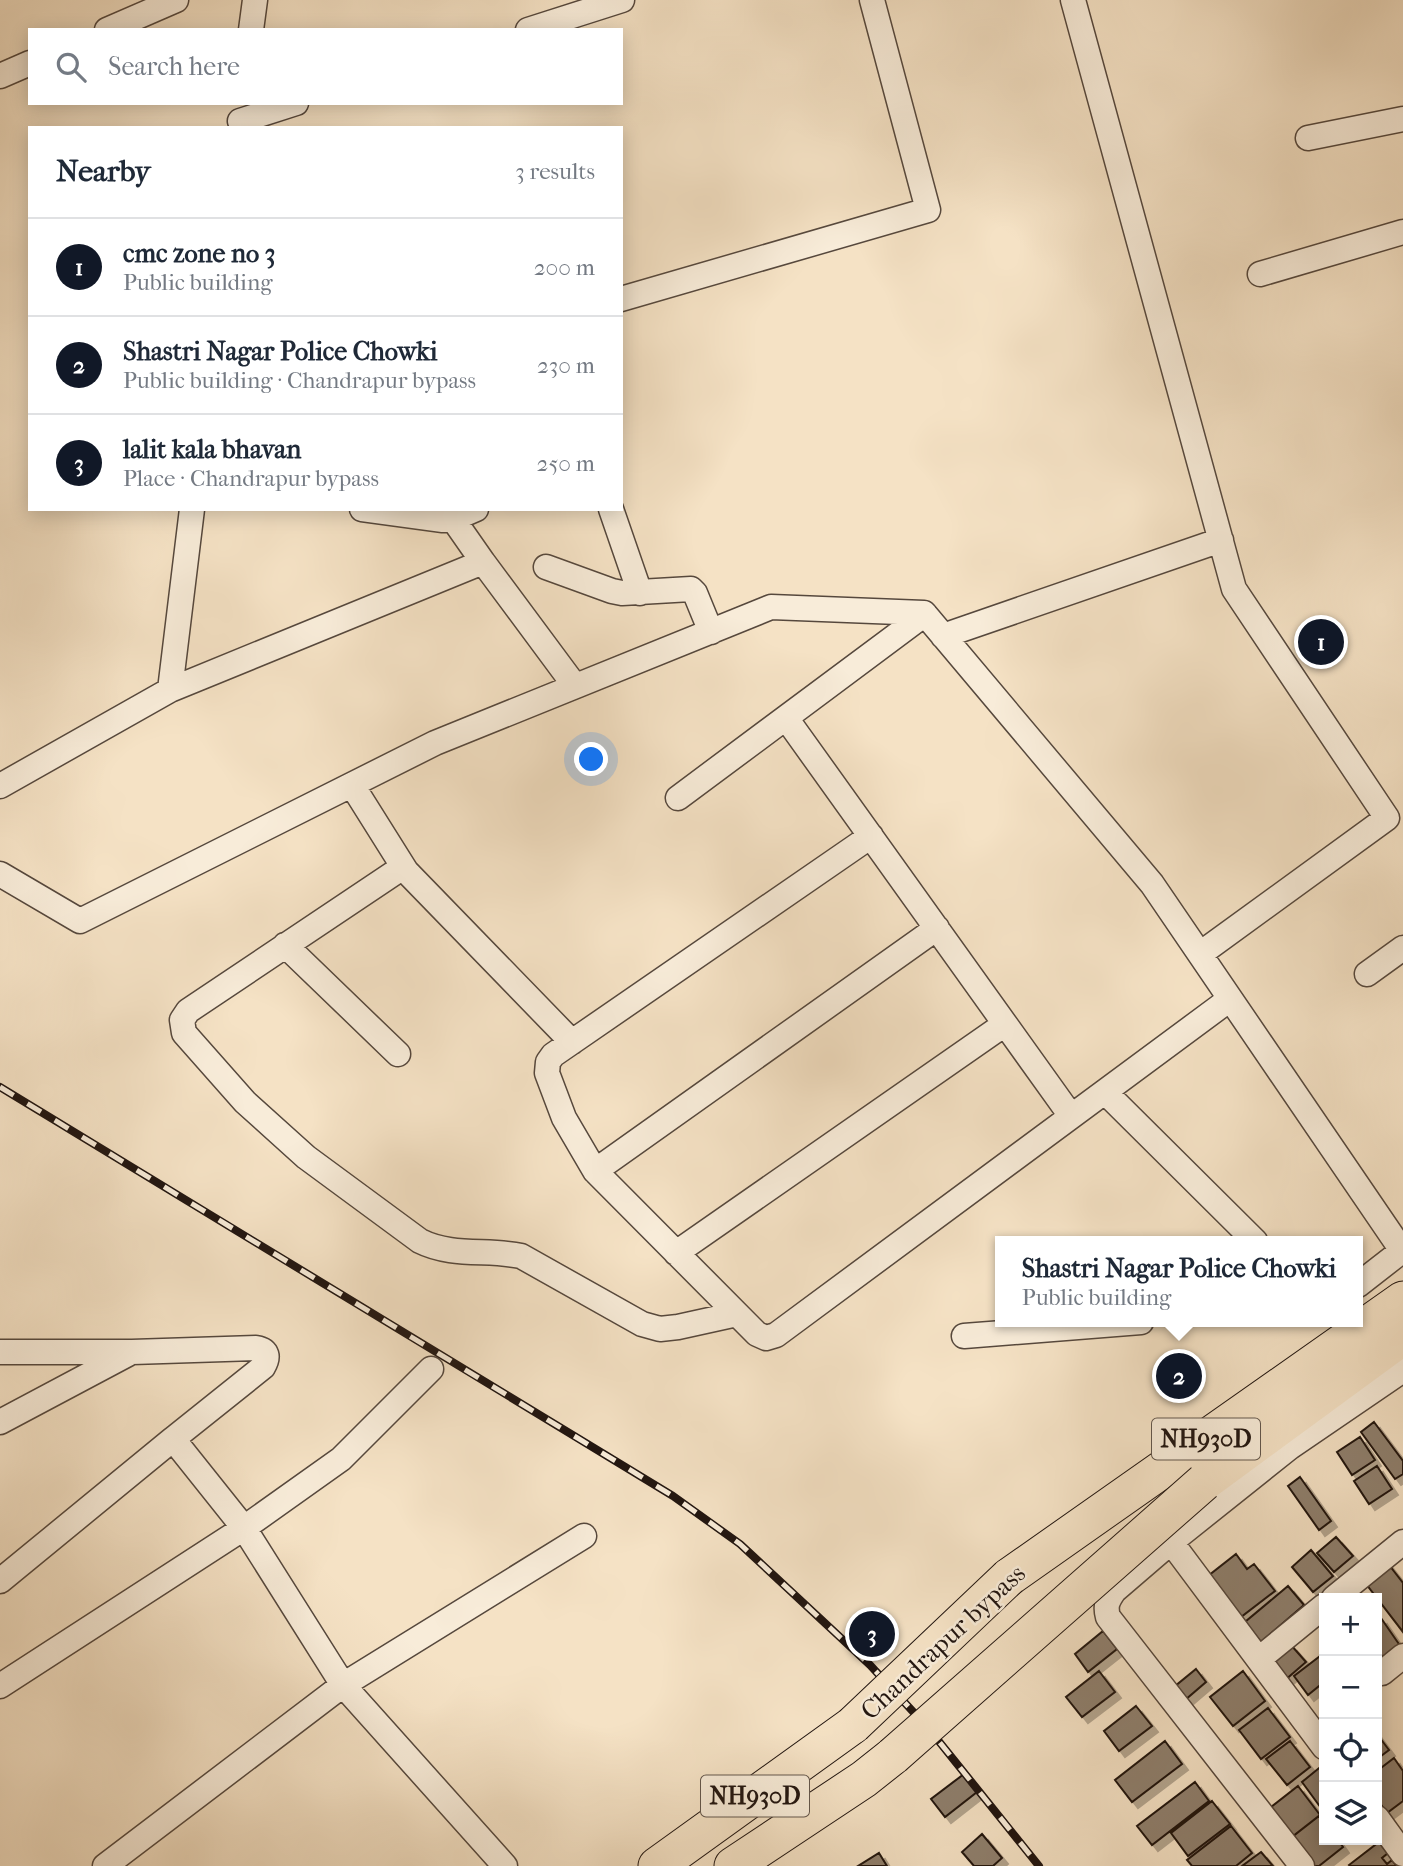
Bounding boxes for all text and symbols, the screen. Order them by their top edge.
search box [28,28,623,105]
icon: search [52,48,90,86]
text: Search here [108,51,240,82]
text: Nearby [56,154,151,189]
text: 3 results [515,158,595,185]
text: cmc zone no 3 [123,238,275,269]
text: 1 [75,254,83,281]
text: 200 m [534,254,595,281]
text: Public building [123,269,273,296]
text: Shastri Nagar Police Chowki [123,336,437,367]
text: 2 [73,352,85,379]
text: 230 m [537,352,595,379]
text: Public building · Chandrapur bypass [123,367,476,394]
text: lalit kala bhavan [123,434,301,465]
text: 3 [74,450,84,477]
text: 250 m [537,450,595,477]
text: Place · Chandrapur bypass [123,465,379,492]
pin: 1 [1298,616,1344,668]
your location [574,742,608,776]
popup [995,1236,1363,1327]
text: Shastri Nagar Police Chowki [1022,1253,1336,1284]
text: Public building [1022,1284,1171,1311]
pin: 2 [1156,1350,1202,1402]
road number: NH930D [1152,1419,1260,1460]
street label: Chandrapur bypass [854,1558,1032,1726]
map controls [1319,1593,1382,1845]
button: + [1319,1593,1382,1656]
pin: 3 [849,1608,895,1660]
button: − [1319,1656,1382,1719]
button: locate [1319,1719,1382,1782]
road number: NH930D [701,1776,809,1816]
button: layers [1319,1782,1382,1845]

